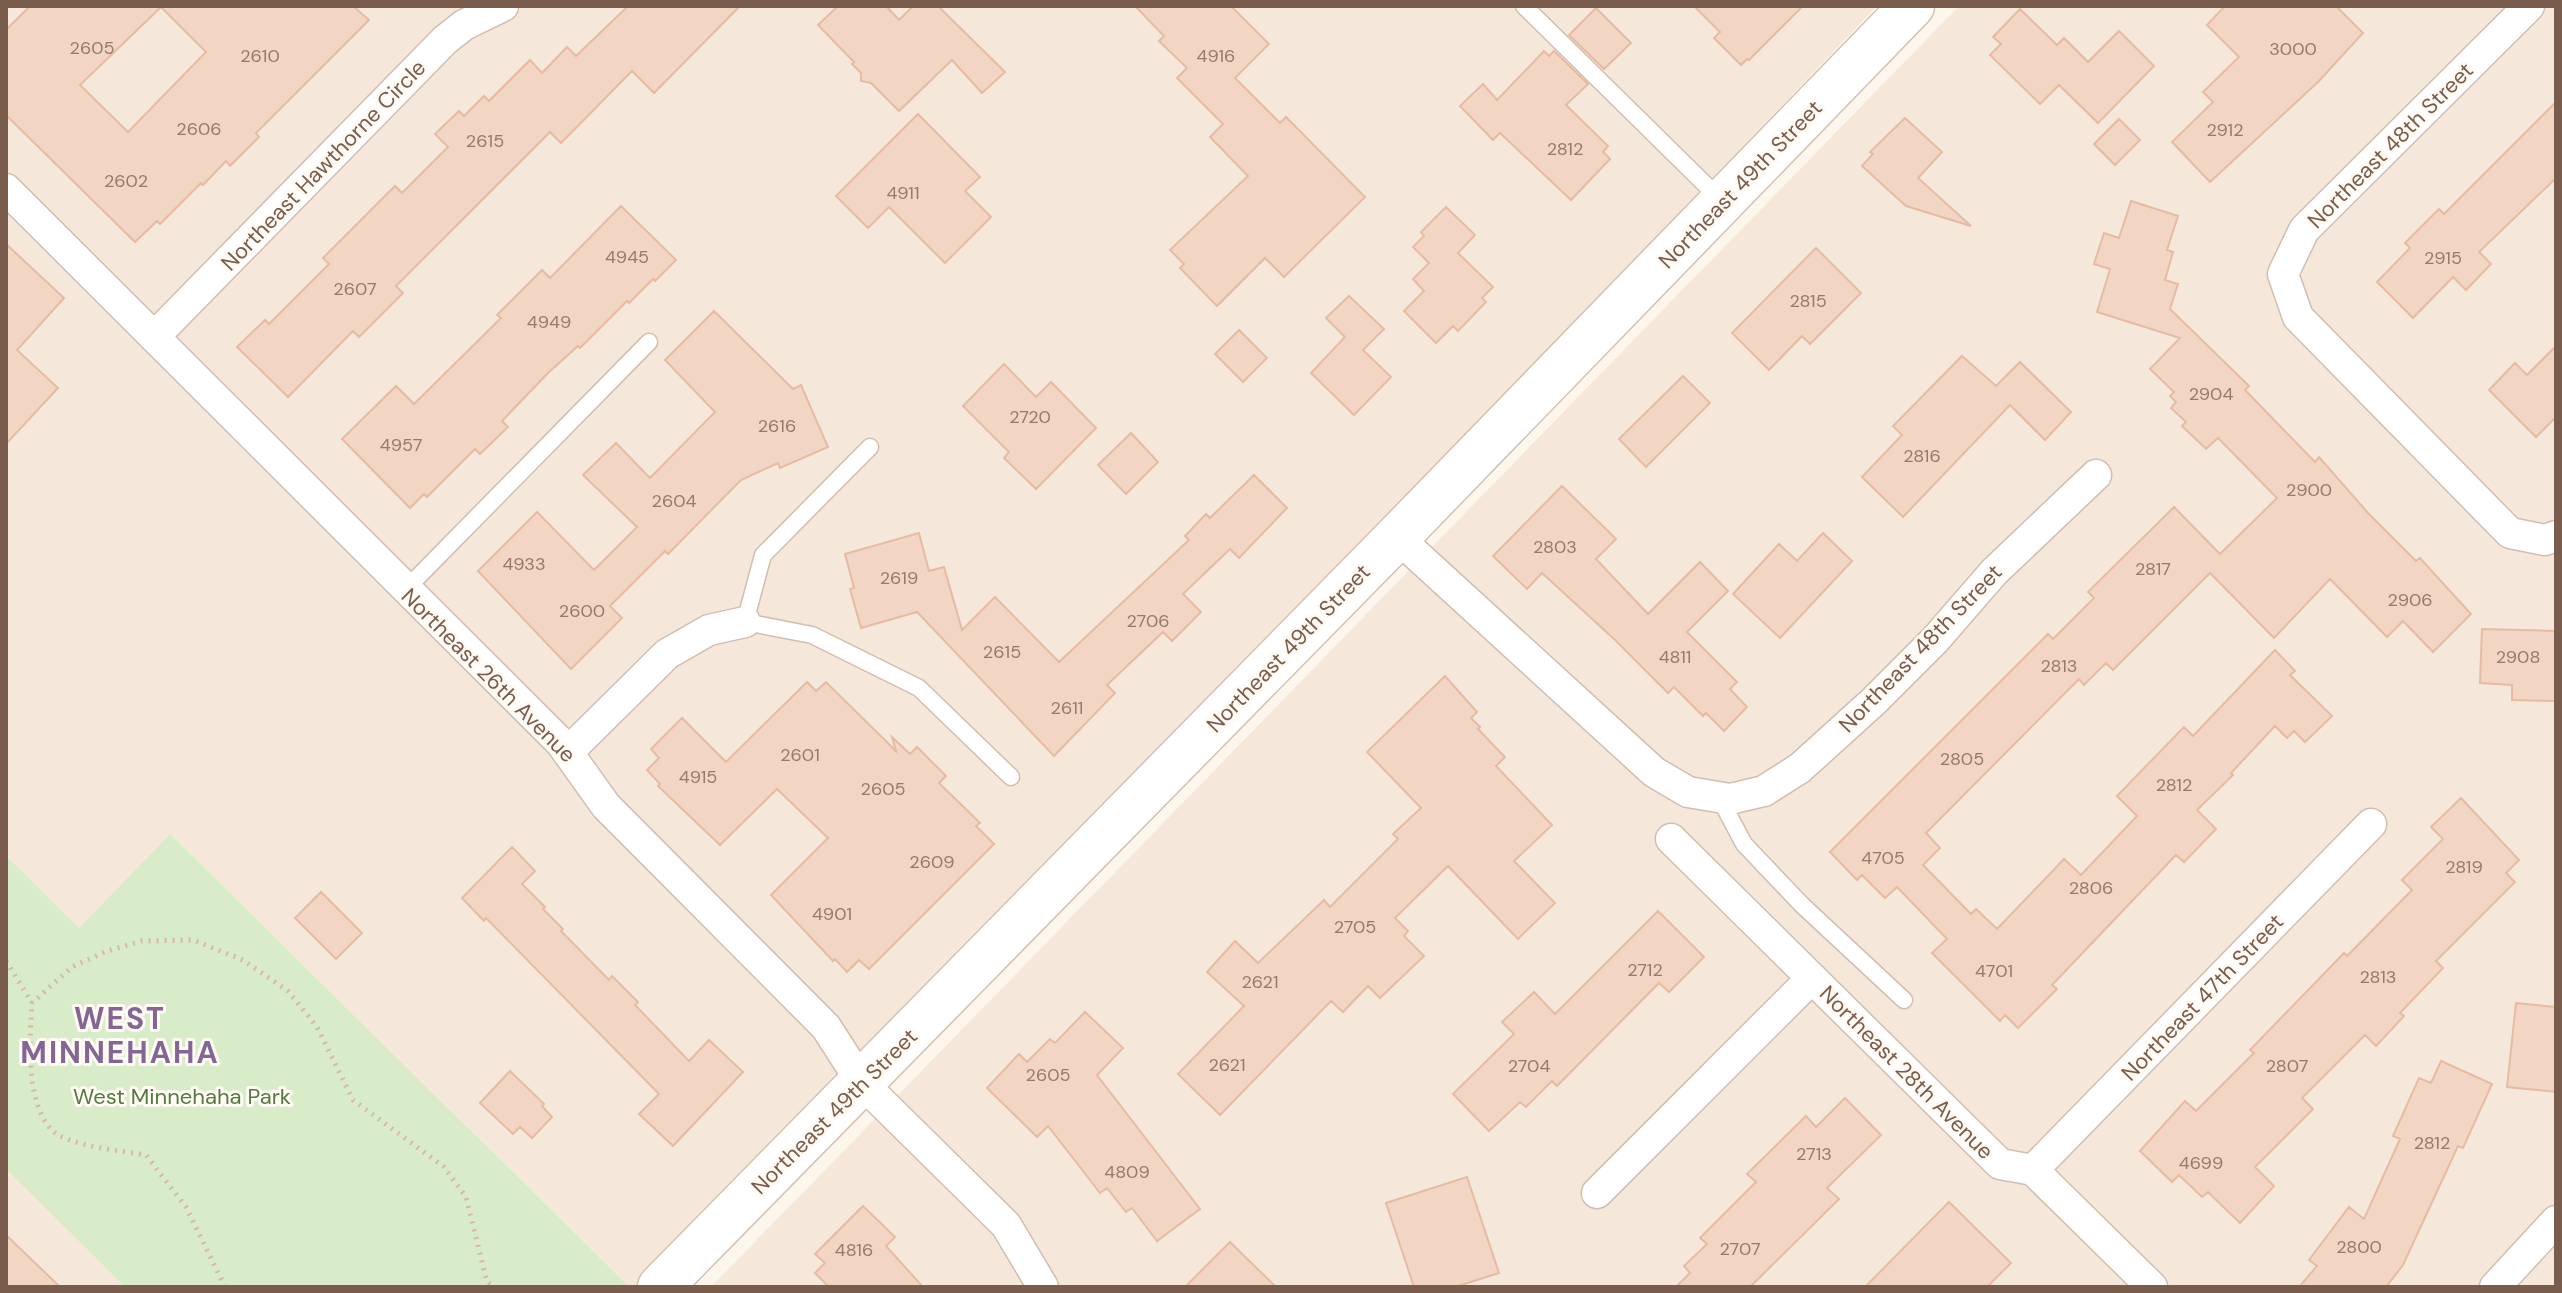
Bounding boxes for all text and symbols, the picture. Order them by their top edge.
house number: 2605 [70,36,114,60]
house number: 3000 [2269,37,2317,61]
house number: 2610 [240,44,280,68]
house number: 4916 [1197,44,1235,68]
street label: Northeast Hawthorne Circle [215,54,432,277]
street label: Northeast 48th Street [2301,56,2480,235]
street label: Northeast 49th Street [1652,94,1829,275]
house number: 2606 [176,117,222,141]
house number: 2912 [2206,118,2244,142]
house number: 2615 [466,129,504,153]
house number: 2812 [1547,137,1583,161]
house number: 2602 [104,169,148,193]
house number: 4911 [886,181,920,205]
house number: 4945 [605,245,649,269]
house number: 2915 [2424,246,2462,270]
house number: 2607 [333,277,377,301]
house number: 2815 [1789,289,1827,313]
house number: 4949 [527,310,571,334]
house number: 2904 [2189,382,2233,406]
house number: 2720 [1009,405,1051,429]
house number: 2616 [758,414,796,438]
house number: 4957 [380,433,422,457]
house number: 2816 [1903,444,1941,468]
house number: 2900 [2286,478,2332,502]
house number: 2604 [652,489,697,513]
house number: 2803 [1533,535,1577,559]
house number: 4933 [502,552,546,576]
house number: 2817 [2135,557,2171,581]
street label: Northeast 49th Street [1200,558,1377,739]
street label: Northeast 48th Street [1832,558,2008,739]
house number: 2619 [880,566,918,590]
street label: Northeast 26th Avenue [395,582,582,769]
house number: 2906 [2387,588,2433,612]
house number: 2600 [559,599,605,623]
house number: 2706 [1126,609,1170,633]
house number: 2615 [983,640,1021,664]
house number: 4811 [1659,645,1691,669]
house number: 2908 [2496,645,2540,669]
house number: 2813 [2041,654,2077,678]
house number: 2611 [1051,696,1083,720]
house number: 2601 [780,743,820,767]
house number: 2805 [1940,747,1984,771]
house number: 4915 [679,765,717,789]
house number: 2812 [2156,773,2192,797]
house number: 2605 [861,777,905,801]
house number: 4705 [1861,846,1905,870]
house number: 2609 [909,850,955,874]
house number: 2819 [2445,855,2483,879]
house number: 2806 [2069,876,2113,900]
house number: 4901 [812,902,852,926]
street label: Northeast 47th Street [2115,908,2290,1087]
house number: 2705 [1334,915,1376,939]
house number: 2712 [1627,958,1663,982]
house number: 4701 [1975,959,2013,983]
house number: 2813 [2360,965,2396,989]
house number: 2621 [1241,970,1279,994]
street label: Northeast 28th Avenue [1813,979,2000,1166]
district label: WEST MINNEHAHA [20,999,220,1072]
street label: Northeast 49th Street [745,1022,924,1201]
house number: 2621 [1208,1053,1246,1077]
house number: 2704 [1508,1054,1550,1078]
house number: 2807 [2266,1054,2308,1078]
house number: 2605 [1026,1063,1070,1087]
park label: West Minnehaha Park [73,1082,291,1111]
house number: 2812 [2414,1131,2450,1155]
house number: 2713 [1796,1142,1832,1166]
house number: 4699 [2179,1151,2223,1175]
house number: 4809 [1104,1160,1150,1184]
house number: 2800 [2336,1235,2382,1259]
house number: 2707 [1719,1237,1761,1261]
house number: 4816 [835,1238,873,1262]

